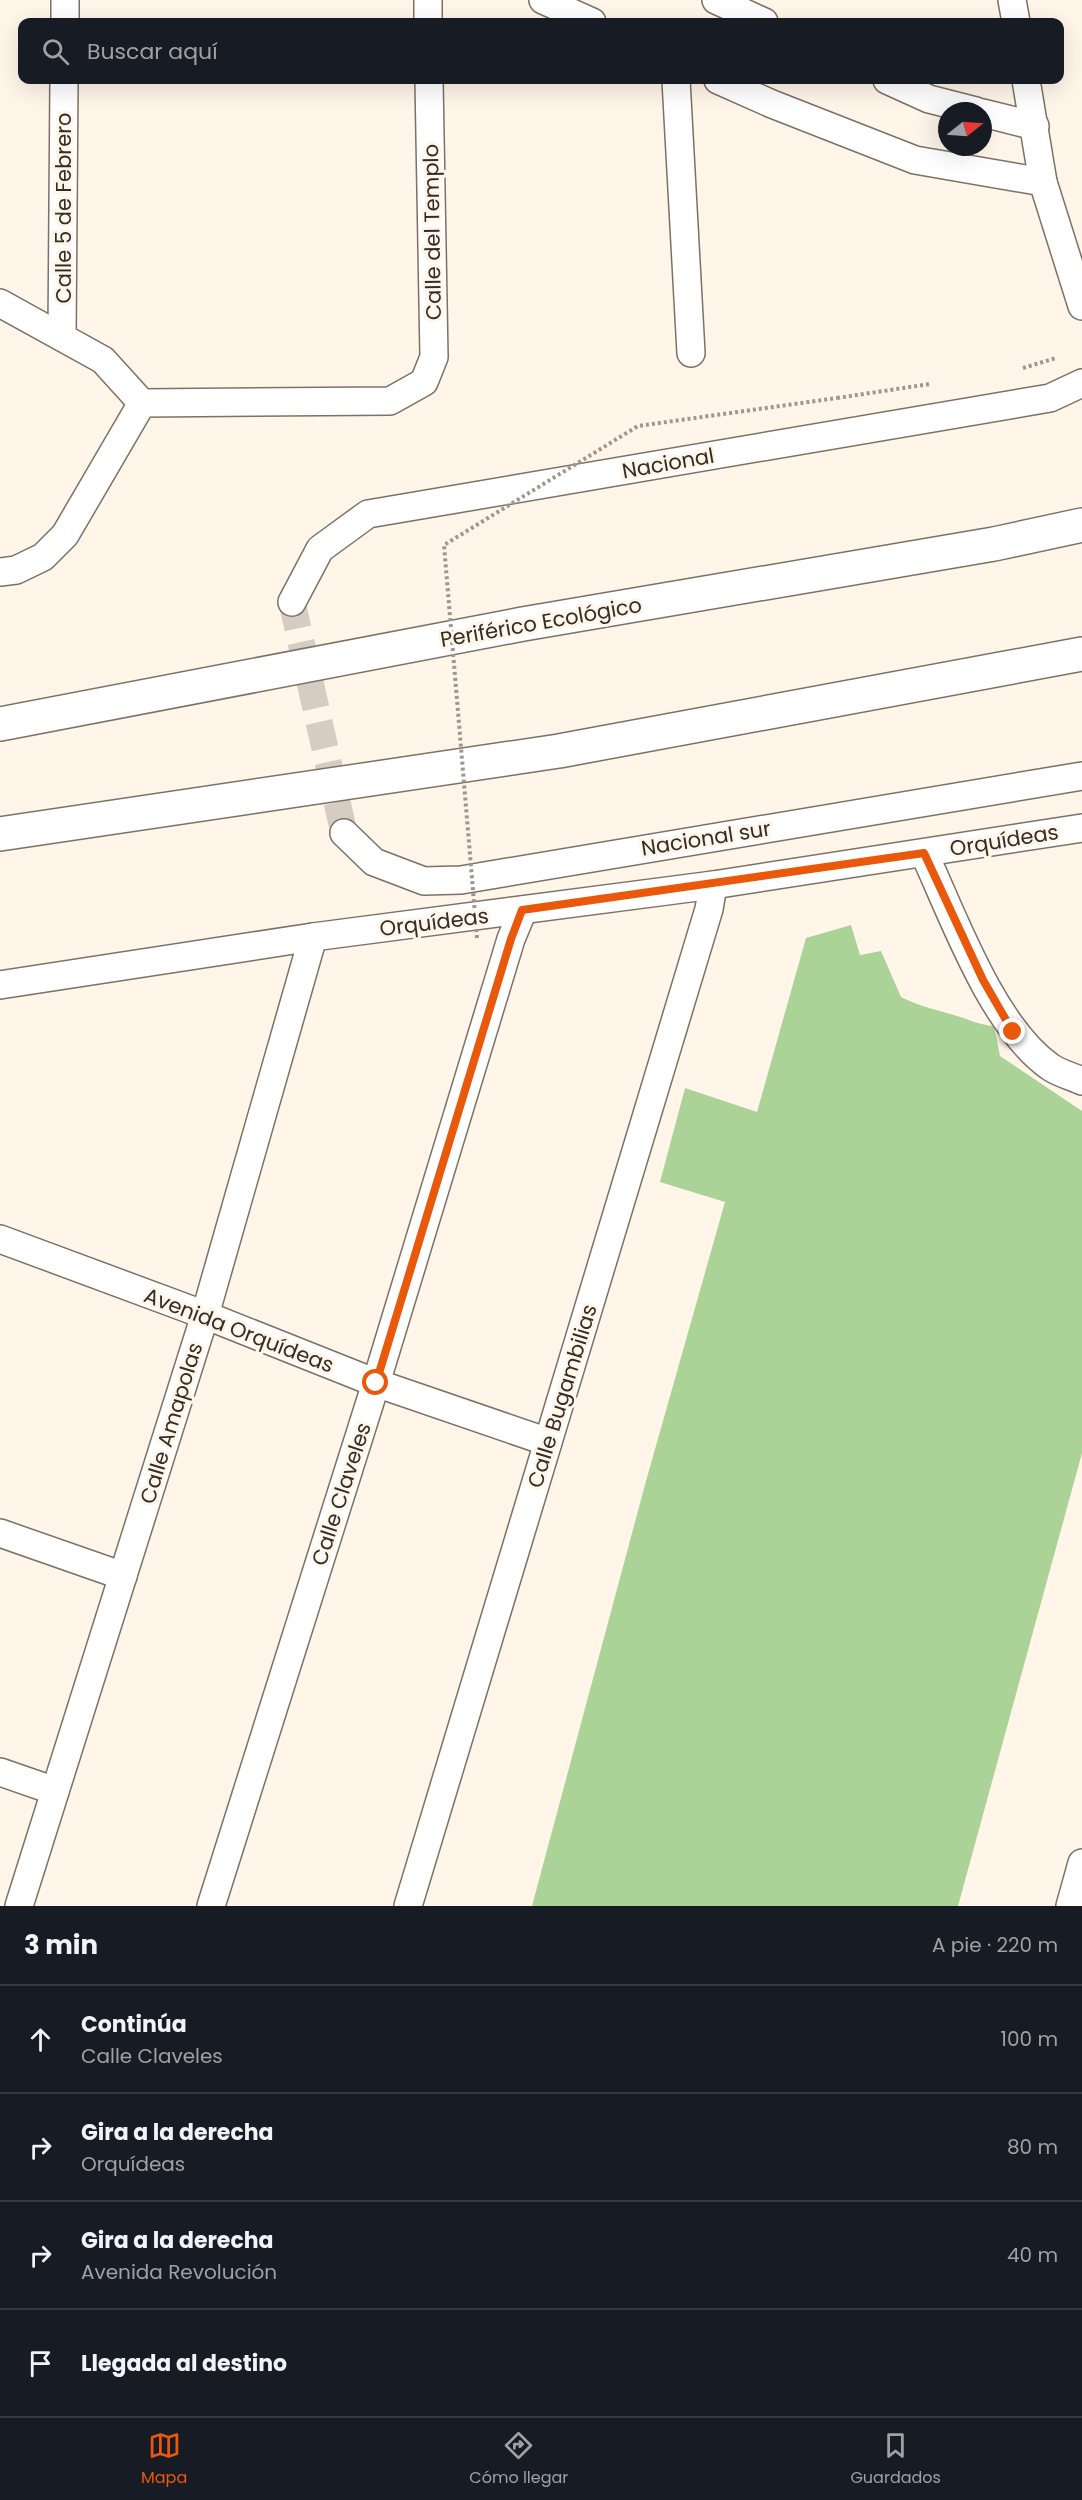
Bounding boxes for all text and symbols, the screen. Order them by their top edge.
search box [18,18,1064,84]
icon: search [39,35,72,68]
text: Buscar aquí [87,36,218,67]
north arrow [938,102,992,156]
street label: Calle 5 de Febrero [49,113,78,303]
street label: Calle del Templo [416,144,448,320]
street label: Nacional [620,441,716,485]
street label: Periférico Ecológico [438,590,644,654]
street label: Nacional sur [639,813,773,863]
street label: Orquídeas [948,817,1060,863]
street label: Orquídeas [378,901,490,943]
route end [999,1018,1025,1044]
street label: Avenida Orquídeas [140,1280,338,1380]
street label: Calle Bugambilias [520,1301,604,1491]
street label: Calle Amapolas [133,1339,209,1507]
route start [362,1369,388,1395]
street label: Calle Claveles [304,1419,378,1569]
text: 3 min [24,1927,98,1963]
text: A pie · 220 m [932,1931,1058,1959]
text: Continúa [81,2009,187,2040]
icon: ahead [24,2023,57,2056]
text: 100 m [1001,2025,1058,2053]
text: Calle Claveles [81,2042,223,2070]
text: Gira a la derecha [81,2117,274,2148]
icon: right [24,2131,57,2164]
text: 80 m [1007,2133,1058,2161]
text: Orquídeas [81,2150,185,2178]
text: Gira a la derecha [81,2225,274,2256]
icon: right [24,2239,57,2272]
text: 40 m [1007,2241,1058,2269]
text: Avenida Revolución [81,2258,277,2286]
icon: arrive [24,2347,57,2380]
text: Llegada al destino [81,2348,287,2379]
tab: Mapa [141,2429,187,2490]
tab: Cómo llegar [469,2429,568,2490]
tab: Guardados [850,2429,941,2490]

